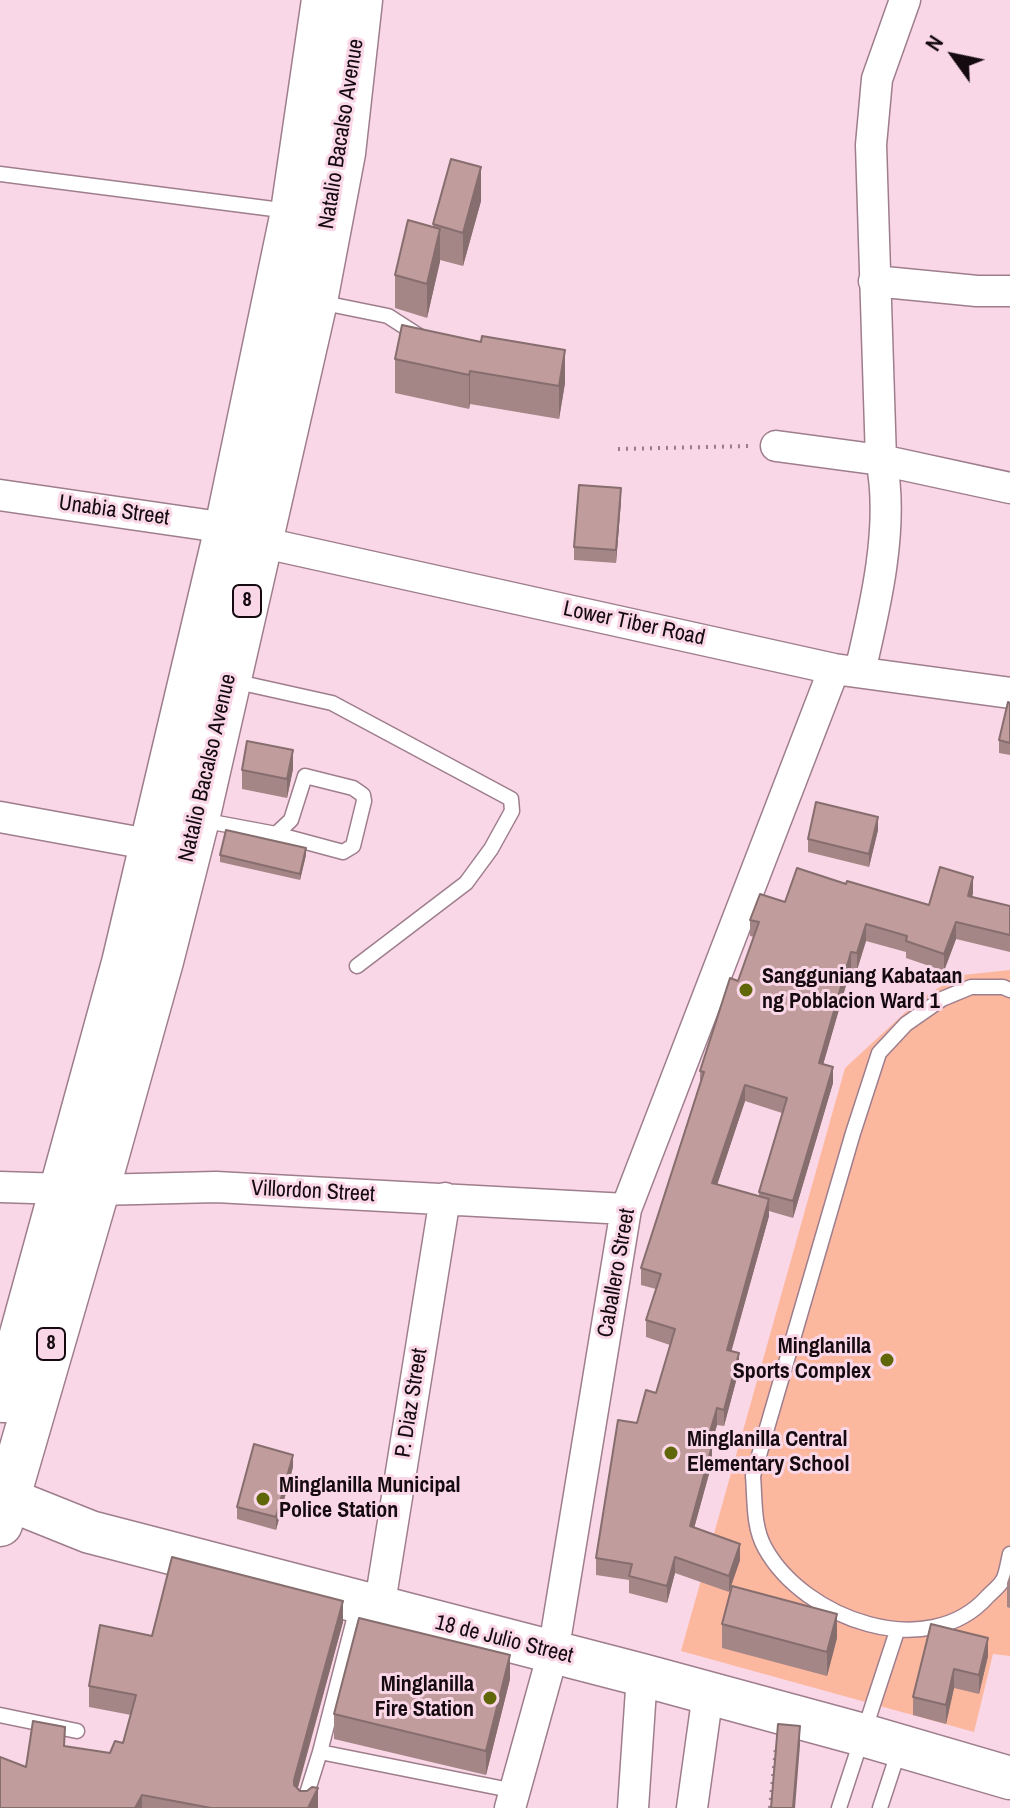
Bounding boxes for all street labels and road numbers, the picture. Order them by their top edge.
street label: Natalio Bacalso Avenue [314,37,370,231]
street label: Unabia Street [57,490,171,532]
road number: 8 [233,585,261,617]
street label: Lower Tiber Road [561,596,707,652]
street label: Natalio Bacalso Avenue [174,671,242,865]
street label: Villordon Street [250,1176,376,1208]
street label: Caballero Street [593,1207,641,1339]
road number: 8 [37,1328,65,1360]
street label: P. Diaz Street [390,1347,434,1459]
street label: 18 de Julio Street [432,1610,576,1670]

